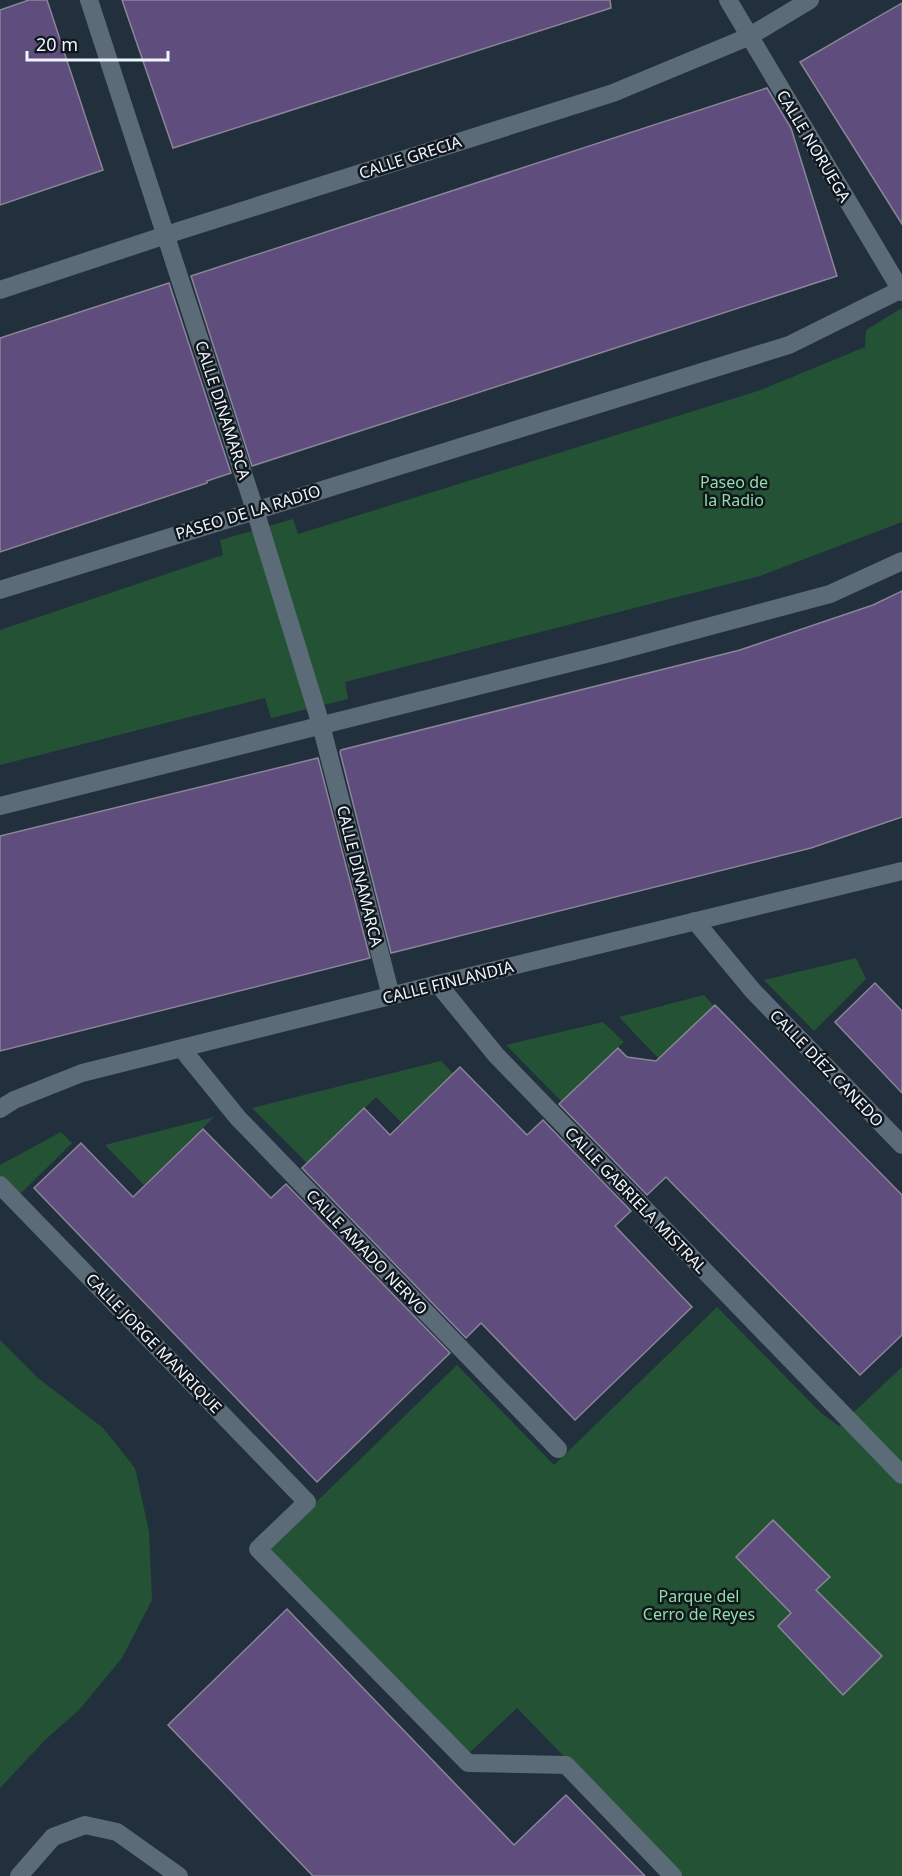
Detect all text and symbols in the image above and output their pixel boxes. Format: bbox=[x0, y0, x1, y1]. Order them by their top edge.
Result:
scale bar bbox=[27, 24, 168, 62]
text: 20 m bbox=[36, 32, 78, 56]
street label: CALLE NORUEGA bbox=[772, 86, 857, 207]
street label: CALLE GRECIA bbox=[356, 130, 465, 184]
street label: CALLE DINAMARCA bbox=[190, 338, 256, 483]
park label: Paseo de la Radio bbox=[700, 471, 768, 511]
street label: PASEO DE LA RADIO bbox=[173, 479, 323, 545]
street label: CALLE DINAMARCA bbox=[332, 803, 388, 950]
street label: CALLE FINLANDIA bbox=[380, 955, 516, 1009]
street label: CALLE DÍEZ CANEDO bbox=[765, 1005, 889, 1131]
street label: CALLE GABRIELA MISTRAL bbox=[560, 1122, 712, 1278]
street label: CALLE AMADO NERVO bbox=[301, 1185, 433, 1319]
street label: CALLE JORGE MANRIQUE bbox=[81, 1268, 227, 1418]
park label: Parque del Cerro de Reyes bbox=[643, 1585, 755, 1625]

